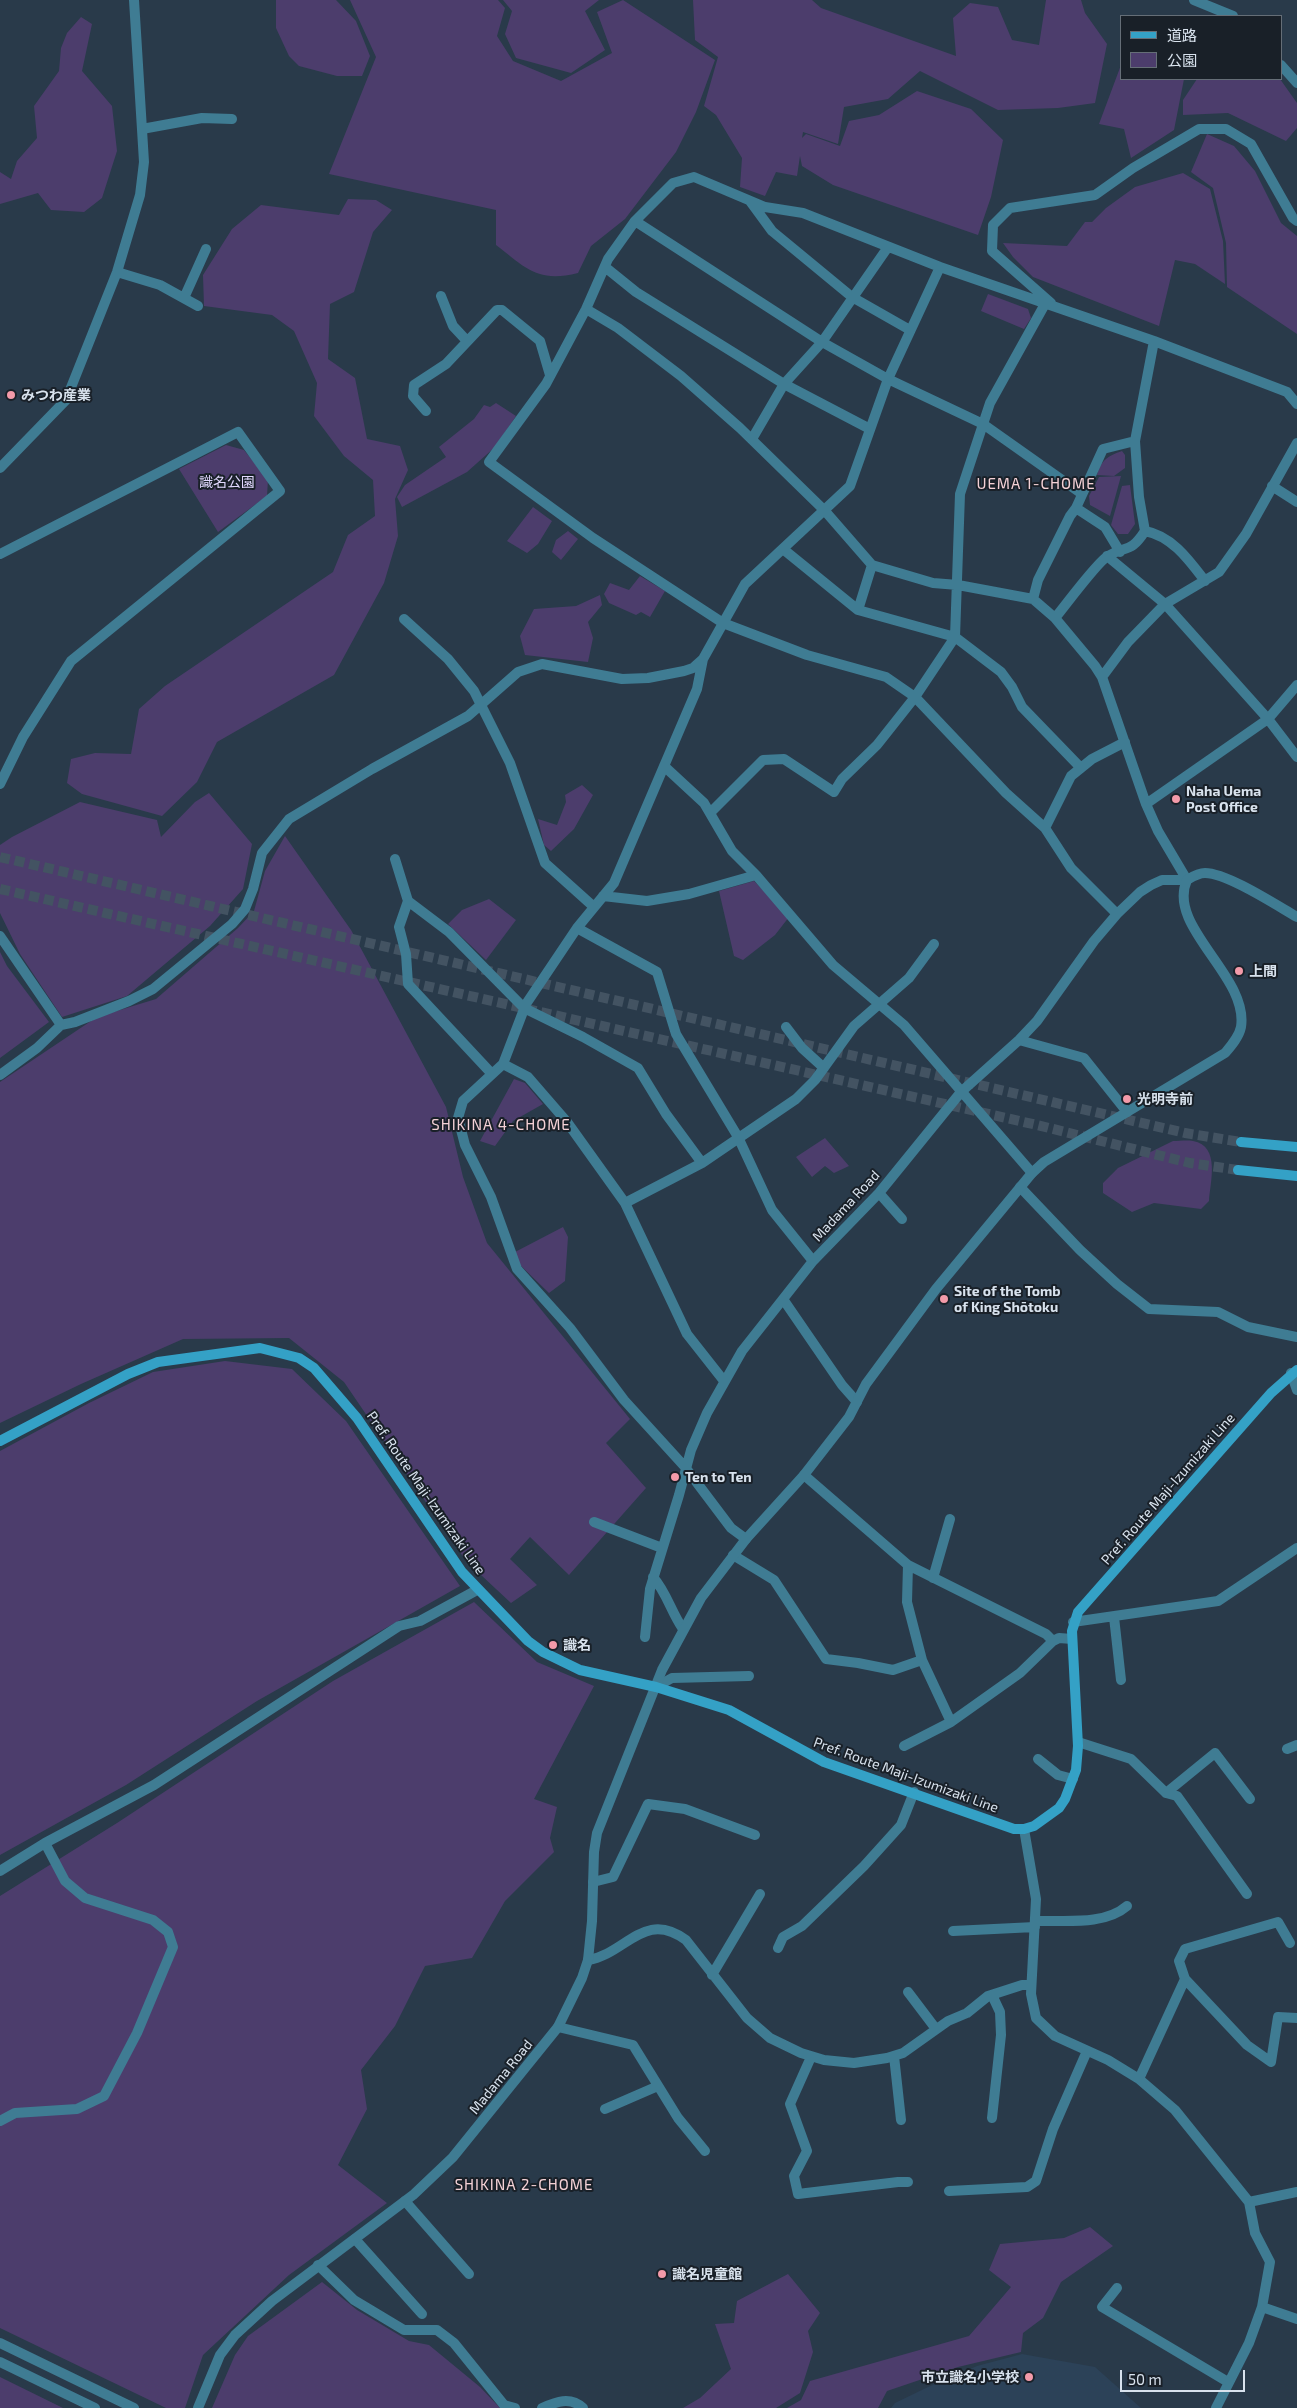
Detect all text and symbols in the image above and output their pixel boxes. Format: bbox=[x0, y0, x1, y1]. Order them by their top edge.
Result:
legend bbox=[1120, 15, 1282, 80]
text: 道路 bbox=[1167, 26, 1197, 44]
text: 公園 bbox=[1167, 51, 1197, 69]
place label: みつわ産業 bbox=[21, 387, 91, 403]
marker: みつわ産業 bbox=[5, 389, 17, 401]
park label: 識名公園 bbox=[199, 474, 255, 490]
district label: UEMA 1-CHOME bbox=[975, 475, 1097, 493]
place label: Naha Uema Post Office bbox=[1186, 783, 1261, 816]
marker: Naha Uema Post Office bbox=[1170, 793, 1182, 805]
place label: 上間 bbox=[1249, 963, 1277, 979]
marker: 上間 bbox=[1233, 965, 1245, 977]
place label: 光明寺前 bbox=[1137, 1091, 1193, 1107]
marker: 光明寺前 bbox=[1121, 1093, 1133, 1105]
district label: SHIKINA 4-CHOME bbox=[429, 1116, 573, 1134]
street label: Madama Road bbox=[809, 1167, 883, 1245]
place label: Site of the Tomb of King Shōtoku bbox=[954, 1283, 1061, 1315]
marker: Site of the Tomb of King Shōtoku bbox=[938, 1293, 950, 1305]
street label: Pref. Route Maji-Izumizaki Line bbox=[363, 1408, 489, 1578]
street label: Pref. Route Maji-Izumizaki Line bbox=[1098, 1410, 1238, 1568]
place label: Ten to Ten bbox=[685, 1469, 752, 1485]
marker: Ten to Ten bbox=[669, 1471, 681, 1483]
place label: 識名 bbox=[563, 1637, 591, 1653]
marker: 識名 bbox=[547, 1639, 559, 1651]
street label: Pref. Route Maji-Izumizaki Line bbox=[811, 1734, 1001, 1816]
street label: Madama Road bbox=[466, 2036, 536, 2118]
district label: SHIKINA 2-CHOME bbox=[453, 2176, 595, 2194]
place label: 識名児童館 bbox=[672, 2266, 742, 2282]
marker: 識名児童館 bbox=[656, 2268, 668, 2280]
scale bar bbox=[1122, 2360, 1247, 2392]
place label: 市立識名小学校 bbox=[921, 2369, 1019, 2385]
text: 50 m bbox=[1128, 2370, 1162, 2388]
marker: 市立識名小学校 bbox=[1023, 2371, 1035, 2383]

